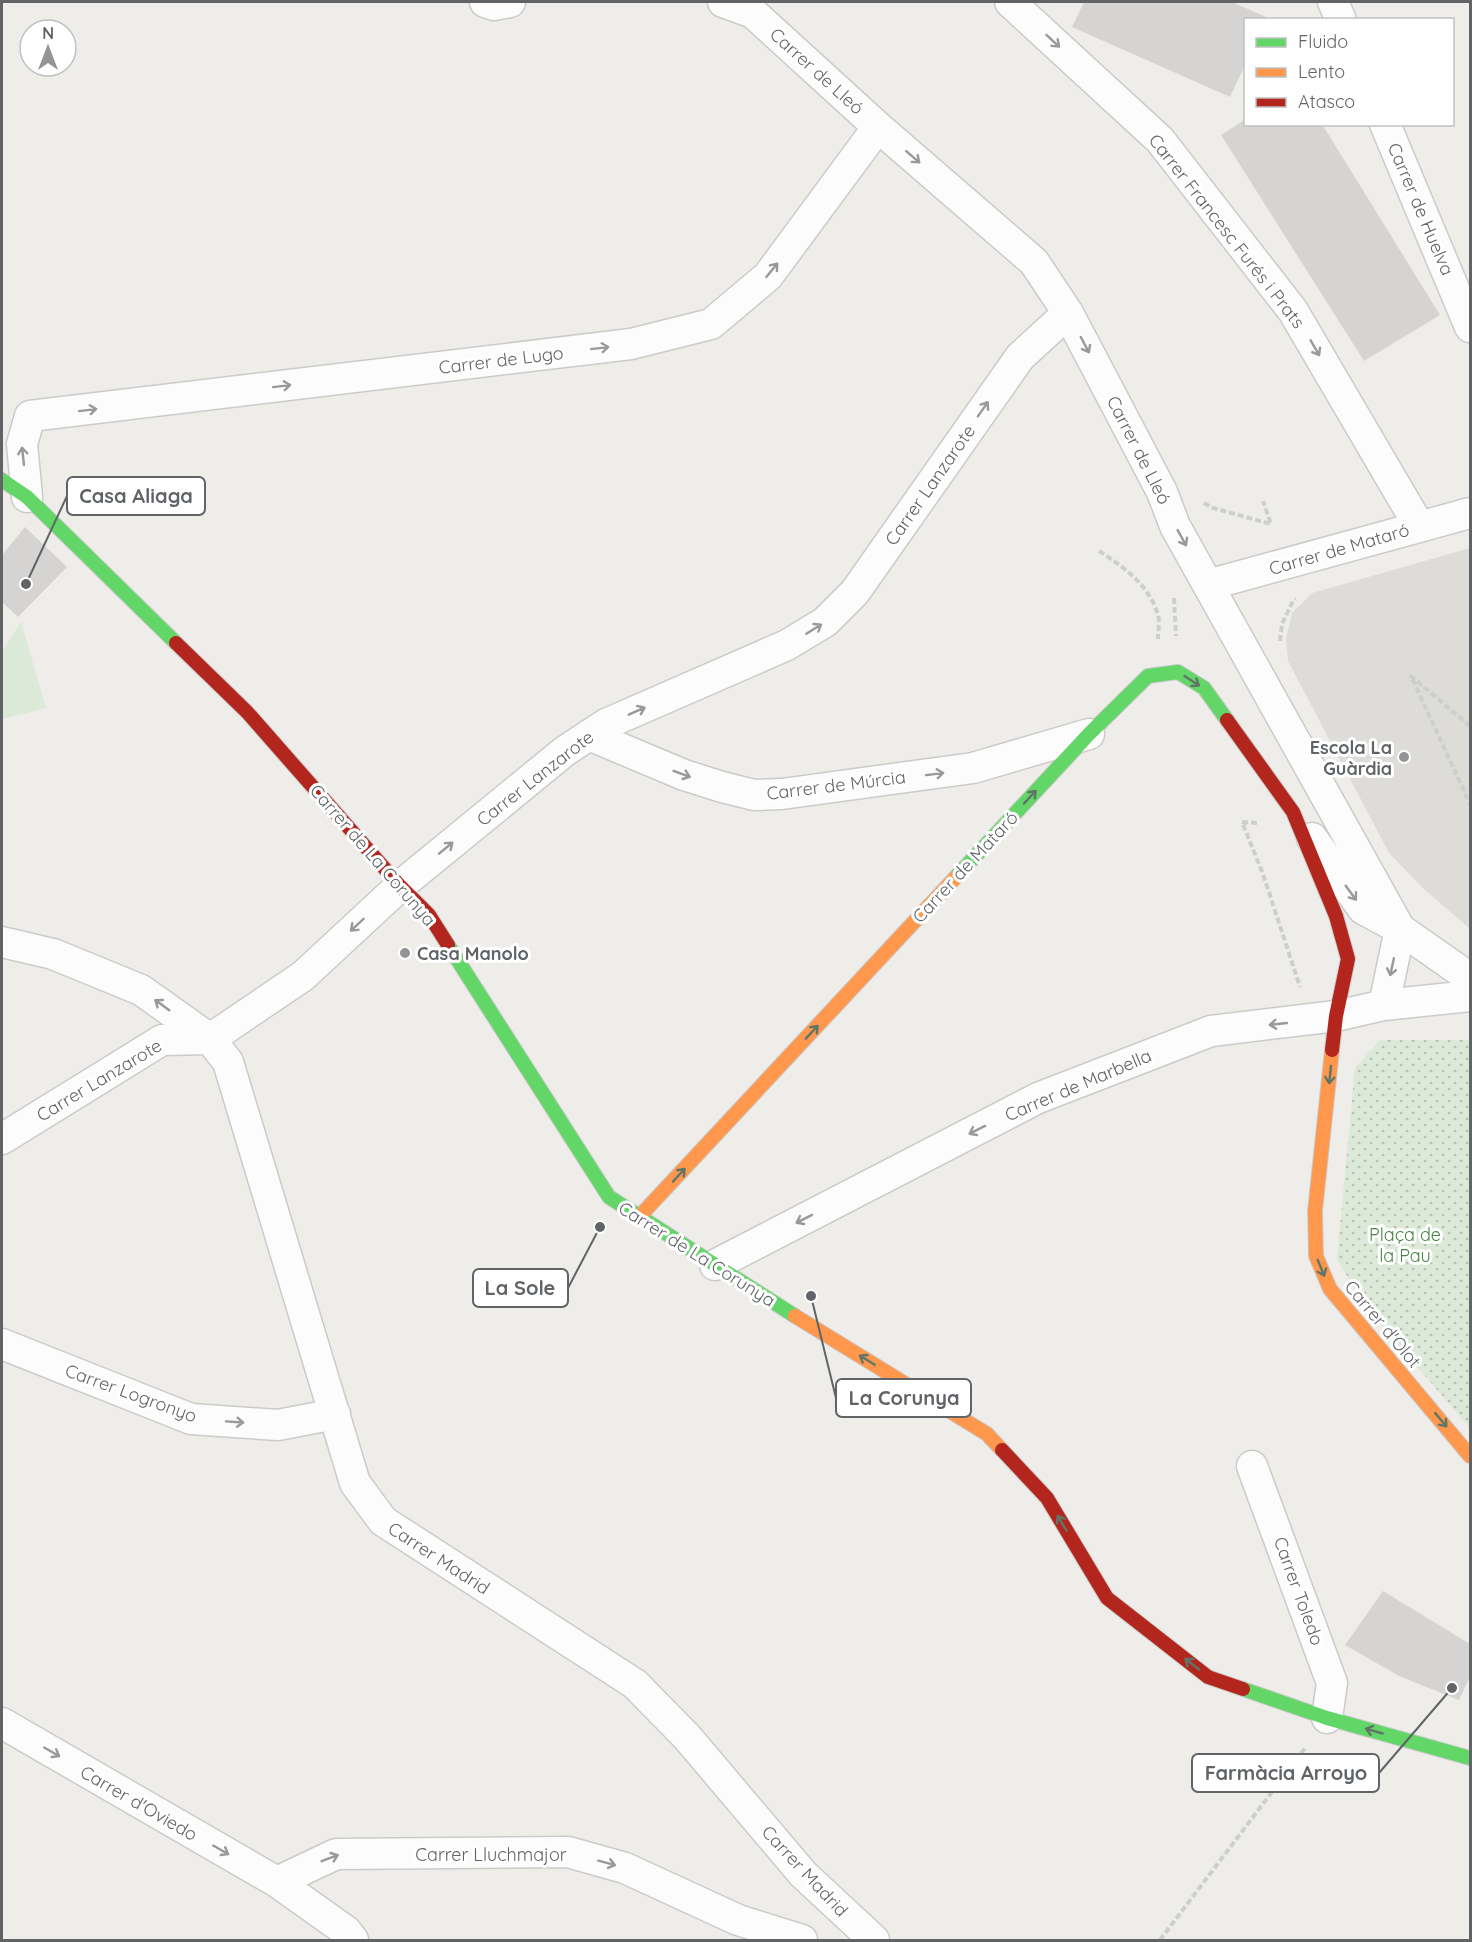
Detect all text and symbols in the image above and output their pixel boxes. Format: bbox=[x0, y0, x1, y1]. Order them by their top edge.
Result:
north arrow bbox=[18, 18, 78, 78]
legend bbox=[1244, 18, 1454, 126]
text: N bbox=[42, 23, 54, 43]
street label: Carrer de Lleó bbox=[765, 23, 869, 119]
text: Fluido bbox=[1298, 30, 1348, 53]
one-way arrow bbox=[1045, 34, 1060, 48]
text: Lento bbox=[1298, 60, 1345, 83]
text: Atasco bbox=[1298, 90, 1355, 113]
street label: Carrer Francesc Furés i Prats bbox=[1144, 129, 1310, 333]
street label: Carrer de Huelva bbox=[1383, 139, 1459, 279]
one-way arrow bbox=[905, 150, 920, 164]
one-way arrow bbox=[765, 263, 779, 278]
one-way arrow bbox=[1079, 336, 1091, 354]
one-way arrow bbox=[1309, 339, 1321, 356]
street label: Carrer de Lugo bbox=[437, 341, 565, 379]
one-way arrow bbox=[590, 342, 610, 353]
one-way arrow bbox=[271, 381, 291, 392]
street label: Carrer de Lleó bbox=[1102, 392, 1176, 508]
one-way arrow bbox=[977, 401, 989, 417]
one-way arrow bbox=[78, 404, 98, 415]
street label: Carrer Lanzarote bbox=[880, 420, 980, 550]
one-way arrow bbox=[17, 446, 28, 466]
callout: Casa Aliaga bbox=[67, 477, 205, 515]
text: Casa Aliaga bbox=[79, 483, 193, 508]
street label: Carrer de Mataró bbox=[1266, 518, 1412, 580]
one-way arrow bbox=[1177, 528, 1188, 546]
one-way arrow bbox=[805, 622, 822, 634]
one-way arrow bbox=[1184, 674, 1201, 687]
one-way arrow bbox=[627, 705, 646, 716]
street label: Carrer Lanzarote bbox=[472, 725, 598, 831]
place label: Escola La Guàrdia bbox=[1310, 736, 1392, 780]
marker: Escola La Guàrdia bbox=[1397, 750, 1411, 764]
street label: Carrer de Múrcia bbox=[765, 765, 907, 805]
one-way arrow bbox=[925, 768, 945, 779]
one-way arrow bbox=[672, 769, 690, 780]
street label: Carrer de La Corunya bbox=[305, 779, 441, 931]
one-way arrow bbox=[1023, 790, 1037, 805]
street label: Carrer de Mataró bbox=[907, 806, 1023, 928]
one-way arrow bbox=[437, 842, 453, 855]
one-way arrow bbox=[1345, 885, 1358, 901]
one-way arrow bbox=[350, 918, 365, 932]
place label: Casa Manolo bbox=[417, 942, 529, 965]
marker: Casa Manolo bbox=[398, 946, 412, 960]
one-way arrow bbox=[1386, 956, 1397, 976]
one-way arrow bbox=[155, 999, 171, 1011]
one-way arrow bbox=[1268, 1019, 1288, 1030]
one-way arrow bbox=[805, 1025, 819, 1040]
street label: Carrer Lanzarote bbox=[32, 1034, 166, 1126]
street label: Carrer de Marbella bbox=[1001, 1044, 1155, 1126]
one-way arrow bbox=[1324, 1064, 1335, 1084]
one-way arrow bbox=[969, 1125, 987, 1136]
one-way arrow bbox=[672, 1167, 686, 1182]
street label: Carrer de La Corunya bbox=[614, 1196, 780, 1312]
one-way arrow bbox=[795, 1214, 813, 1226]
park label: Plaça de la Pau bbox=[1369, 1223, 1441, 1267]
one-way arrow bbox=[1316, 1258, 1327, 1276]
callout: La Sole bbox=[473, 1269, 568, 1307]
text: La Sole bbox=[485, 1275, 555, 1300]
street label: Carrer d'Olot bbox=[1340, 1276, 1426, 1372]
one-way arrow bbox=[859, 1353, 876, 1365]
street label: Carrer Logronyo bbox=[62, 1359, 200, 1427]
callout: La Corunya bbox=[836, 1379, 971, 1417]
text: La Corunya bbox=[849, 1385, 959, 1410]
one-way arrow bbox=[1434, 1412, 1447, 1428]
one-way arrow bbox=[224, 1416, 244, 1427]
one-way arrow bbox=[1056, 1515, 1068, 1532]
street label: Carrer Madrid bbox=[384, 1517, 494, 1599]
street label: Carrer Toledo bbox=[1269, 1534, 1329, 1648]
one-way arrow bbox=[1184, 1658, 1200, 1671]
one-way arrow bbox=[1365, 1725, 1384, 1736]
one-way arrow bbox=[43, 1747, 60, 1759]
callout: Farmàcia Arroyo bbox=[1192, 1754, 1379, 1792]
street label: Carrer d'Oviedo bbox=[76, 1760, 202, 1846]
text: Farmàcia Arroyo bbox=[1205, 1760, 1367, 1785]
street label: Carrer Madrid bbox=[757, 1821, 853, 1921]
street label: Carrer Lluchmajor bbox=[415, 1843, 567, 1866]
one-way arrow bbox=[212, 1844, 229, 1856]
one-way arrow bbox=[320, 1852, 339, 1863]
one-way arrow bbox=[597, 1858, 616, 1869]

